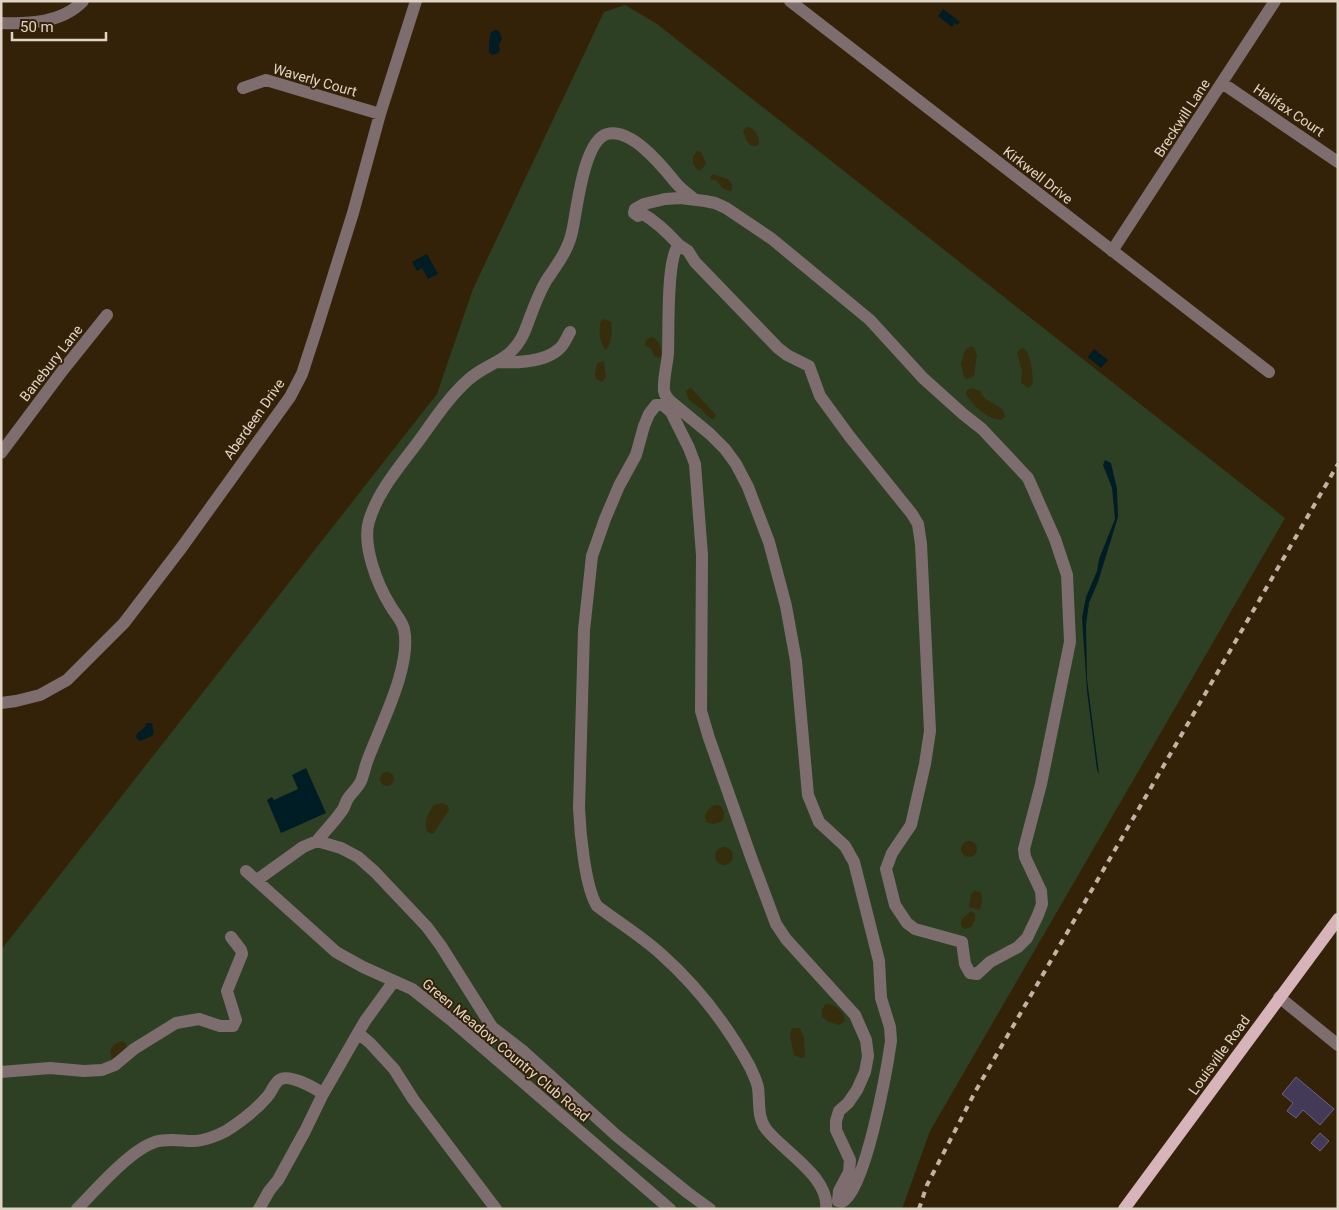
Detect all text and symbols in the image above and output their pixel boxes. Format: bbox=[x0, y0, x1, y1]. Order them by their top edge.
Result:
scale bar bbox=[12, 10, 106, 42]
text: 50 m bbox=[20, 18, 54, 36]
street label: Waverly Court bbox=[271, 60, 359, 100]
street label: Breckwill Lane bbox=[1151, 76, 1213, 160]
street label: Halifax Court bbox=[1251, 80, 1328, 140]
street label: Kirkwell Drive bbox=[1000, 143, 1076, 207]
street label: Banebury Lane bbox=[16, 322, 86, 404]
street label: Aberdeen Drive bbox=[220, 376, 288, 462]
street label: Green Meadow Country Club Road bbox=[419, 975, 593, 1125]
street label: Louisville Road bbox=[1185, 1012, 1253, 1098]

